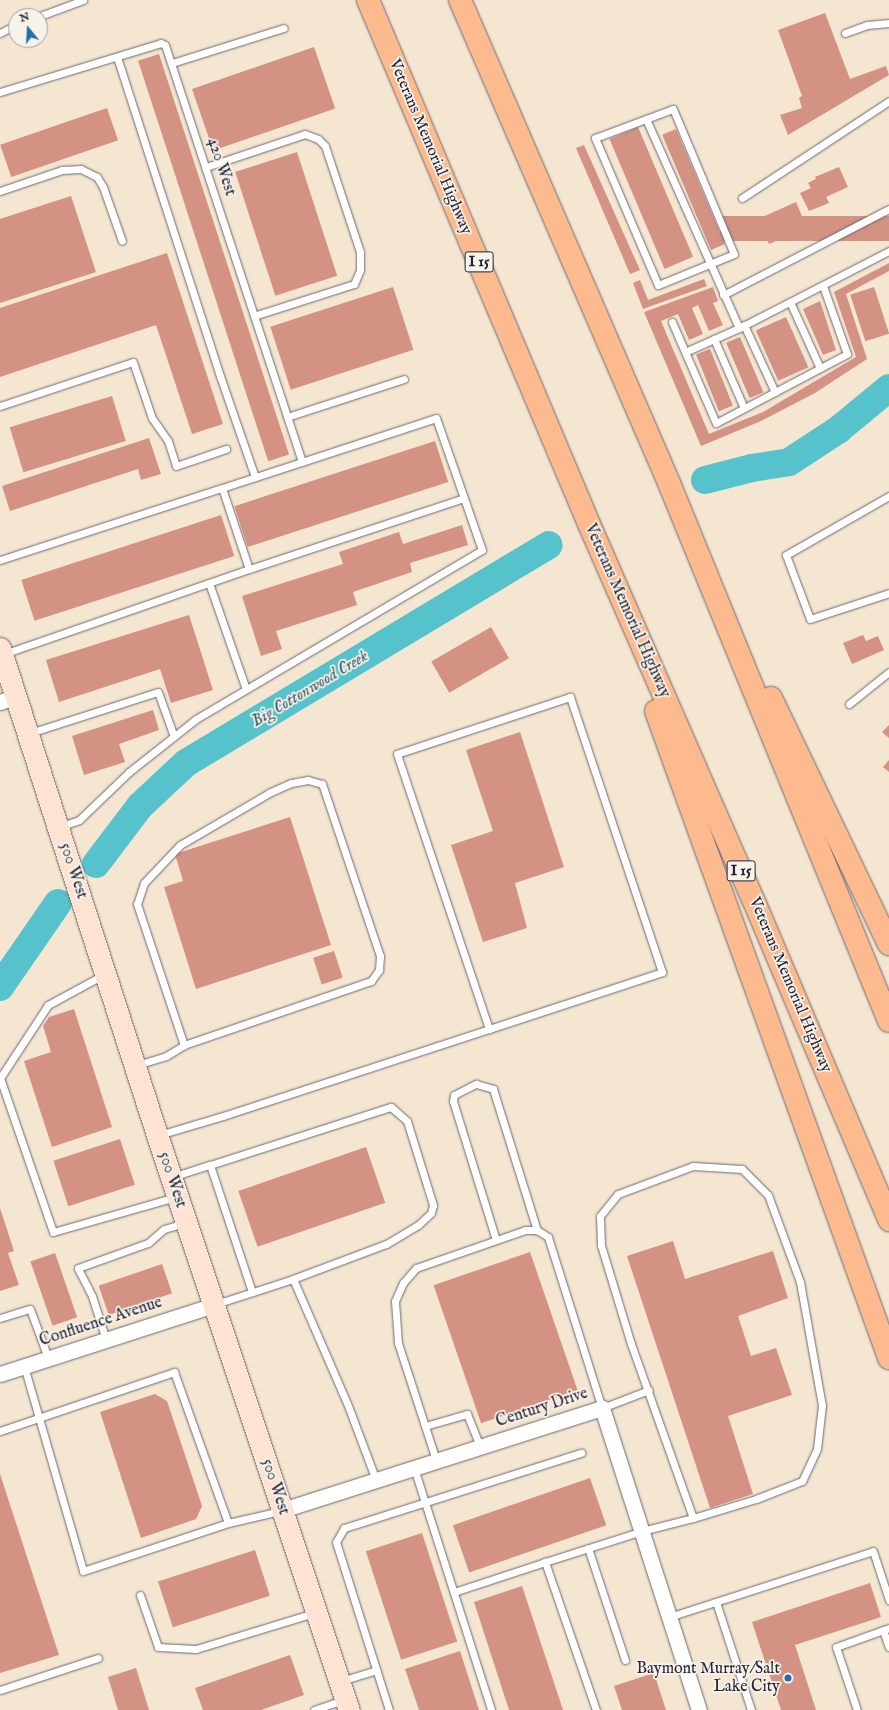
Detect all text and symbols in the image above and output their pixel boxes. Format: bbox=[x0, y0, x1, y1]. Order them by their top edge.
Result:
north arrow bbox=[8, 8, 48, 48]
text: N bbox=[18, 9, 31, 26]
street label: Veterans Memorial Highway bbox=[384, 57, 476, 237]
street label: 420 West bbox=[203, 136, 239, 198]
road number: I 15 bbox=[464, 249, 494, 275]
street label: Veterans Memorial Highway bbox=[580, 521, 674, 701]
water label: Big Cottonwood Creek bbox=[248, 646, 372, 732]
street label: 500 West bbox=[55, 841, 91, 901]
road number: I 15 bbox=[726, 858, 756, 884]
street label: Veterans Memorial Highway bbox=[744, 895, 836, 1075]
street label: 500 West bbox=[154, 1150, 190, 1210]
street label: Confluence Avenue bbox=[37, 1293, 165, 1351]
street label: Century Drive bbox=[494, 1384, 590, 1432]
street label: 500 West bbox=[257, 1457, 293, 1517]
place label: Baymont Murray/Salt Lake City bbox=[636, 1659, 780, 1697]
marker: Baymont Murray/Salt Lake City bbox=[783, 1673, 793, 1683]

